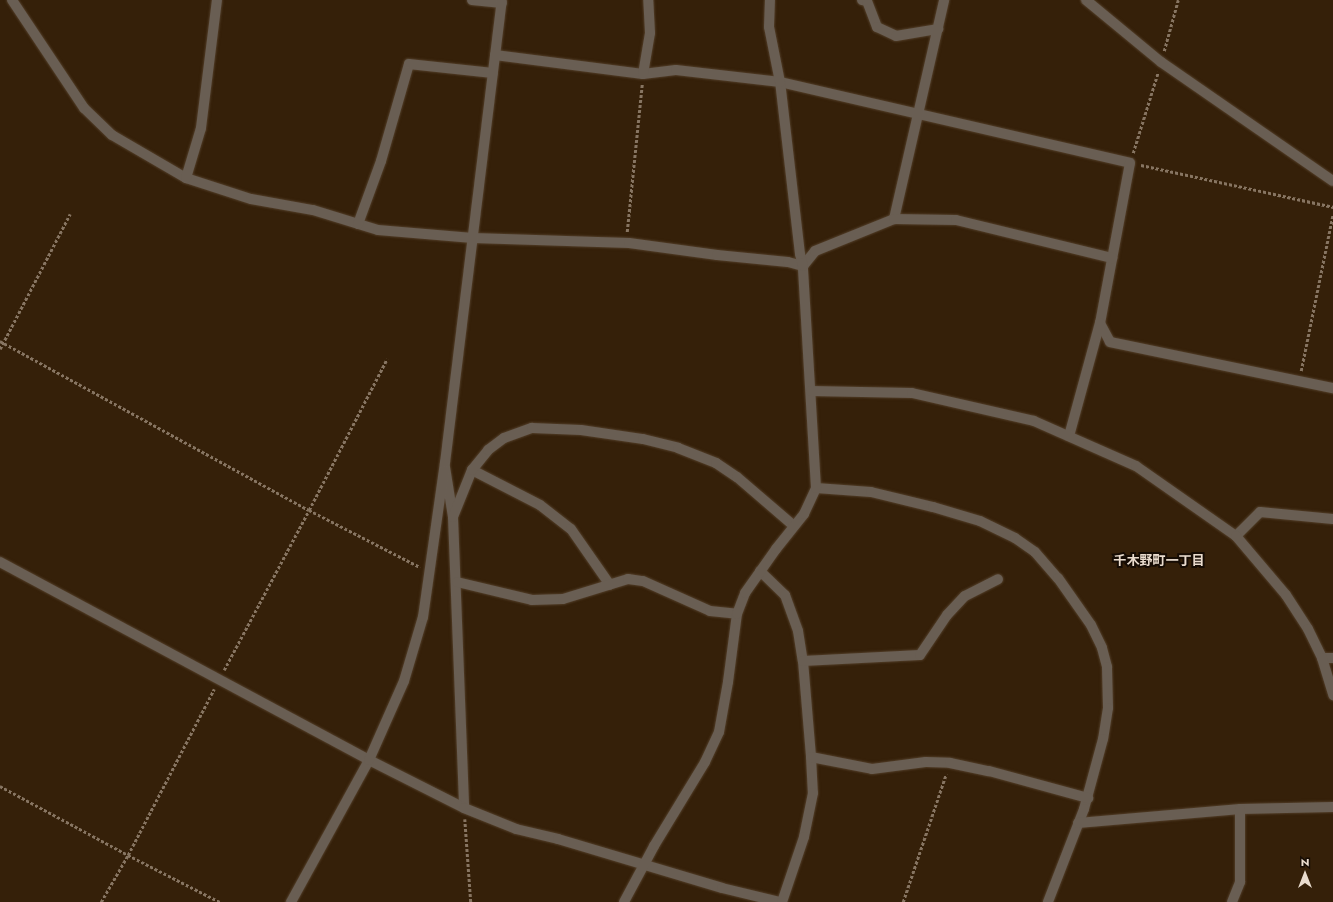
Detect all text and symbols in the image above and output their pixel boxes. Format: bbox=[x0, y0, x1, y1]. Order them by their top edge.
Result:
district label: 千木野町一丁目 bbox=[1114, 553, 1204, 569]
north arrow bbox=[1285, 854, 1325, 894]
text: N bbox=[1301, 854, 1309, 870]

